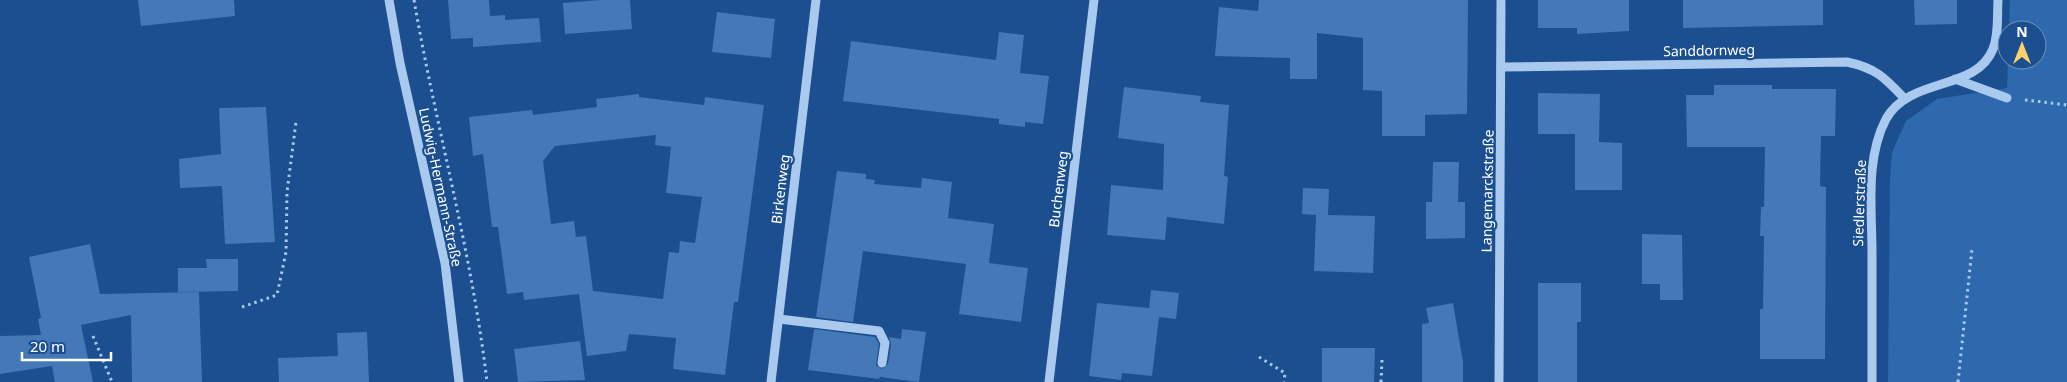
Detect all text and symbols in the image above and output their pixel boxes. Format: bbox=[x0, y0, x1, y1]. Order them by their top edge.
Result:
north arrow bbox=[1997, 20, 2047, 70]
text: N bbox=[2016, 22, 2028, 41]
street label: Sanddornweg bbox=[1663, 40, 1755, 60]
street label: Ludwig-Hermann-Straße bbox=[415, 106, 467, 268]
street label: Langemarckstraße bbox=[1476, 129, 1498, 253]
street label: Buchenweg bbox=[1044, 150, 1072, 228]
street label: Birkenweg bbox=[766, 153, 794, 225]
street label: Siedlerstraße bbox=[1848, 159, 1870, 247]
scale bar bbox=[22, 330, 111, 362]
text: 20 m bbox=[30, 336, 65, 356]

